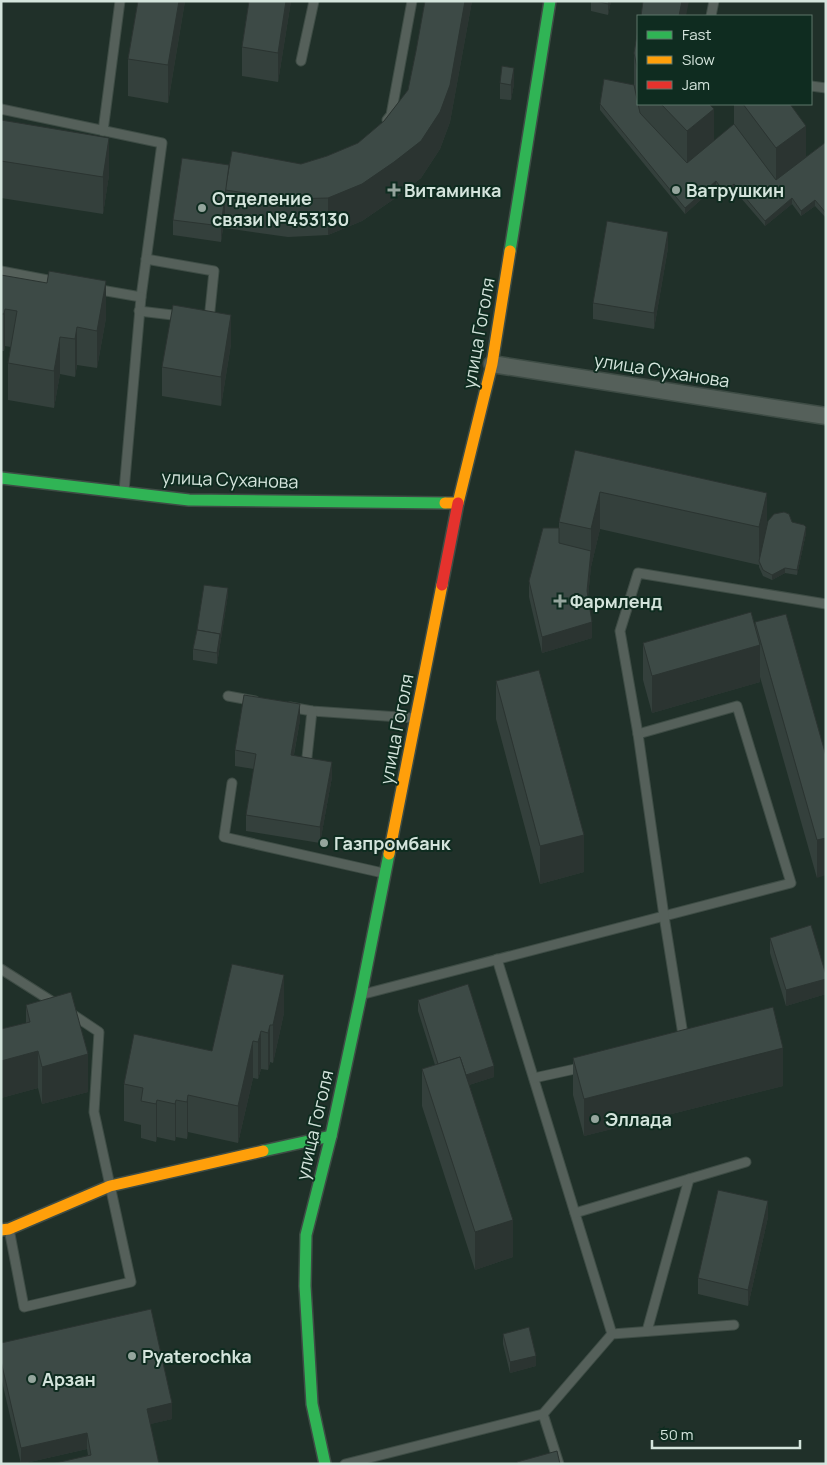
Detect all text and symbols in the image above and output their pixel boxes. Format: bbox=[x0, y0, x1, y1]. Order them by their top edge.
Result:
legend bbox=[637, 15, 812, 105]
text: Fast bbox=[682, 24, 711, 45]
text: Slow bbox=[682, 49, 715, 70]
text: Jam bbox=[682, 74, 710, 95]
place label: Витаминка bbox=[404, 178, 501, 202]
place label: Ватрушкин bbox=[686, 178, 784, 202]
marker: Витаминка bbox=[388, 184, 400, 196]
marker: Ватрушкин bbox=[670, 184, 682, 196]
place label: Отделение связи №453130 bbox=[212, 186, 349, 231]
marker: Отделение связи №453130 bbox=[196, 202, 208, 214]
street label: улица Гоголя bbox=[456, 276, 500, 390]
street label: улица Суханова bbox=[593, 347, 731, 393]
street label: улица Суханова bbox=[161, 465, 299, 493]
place label: Фармленд bbox=[570, 589, 662, 613]
marker: Фармленд bbox=[554, 595, 566, 607]
street label: улица Гоголя bbox=[374, 672, 418, 786]
place label: Газпромбанк bbox=[334, 831, 452, 855]
marker: Газпромбанк bbox=[318, 837, 330, 849]
street label: улица Гоголя bbox=[290, 1068, 338, 1182]
place label: Эллада bbox=[605, 1107, 672, 1131]
marker: Эллада bbox=[589, 1113, 601, 1125]
place label: Pyaterochka bbox=[142, 1344, 252, 1368]
marker: Pyaterochka bbox=[126, 1350, 138, 1362]
place label: Арзан bbox=[42, 1367, 96, 1391]
marker: Арзан bbox=[26, 1373, 38, 1385]
scale bar bbox=[652, 1418, 800, 1450]
text: 50 m bbox=[660, 1424, 694, 1445]

